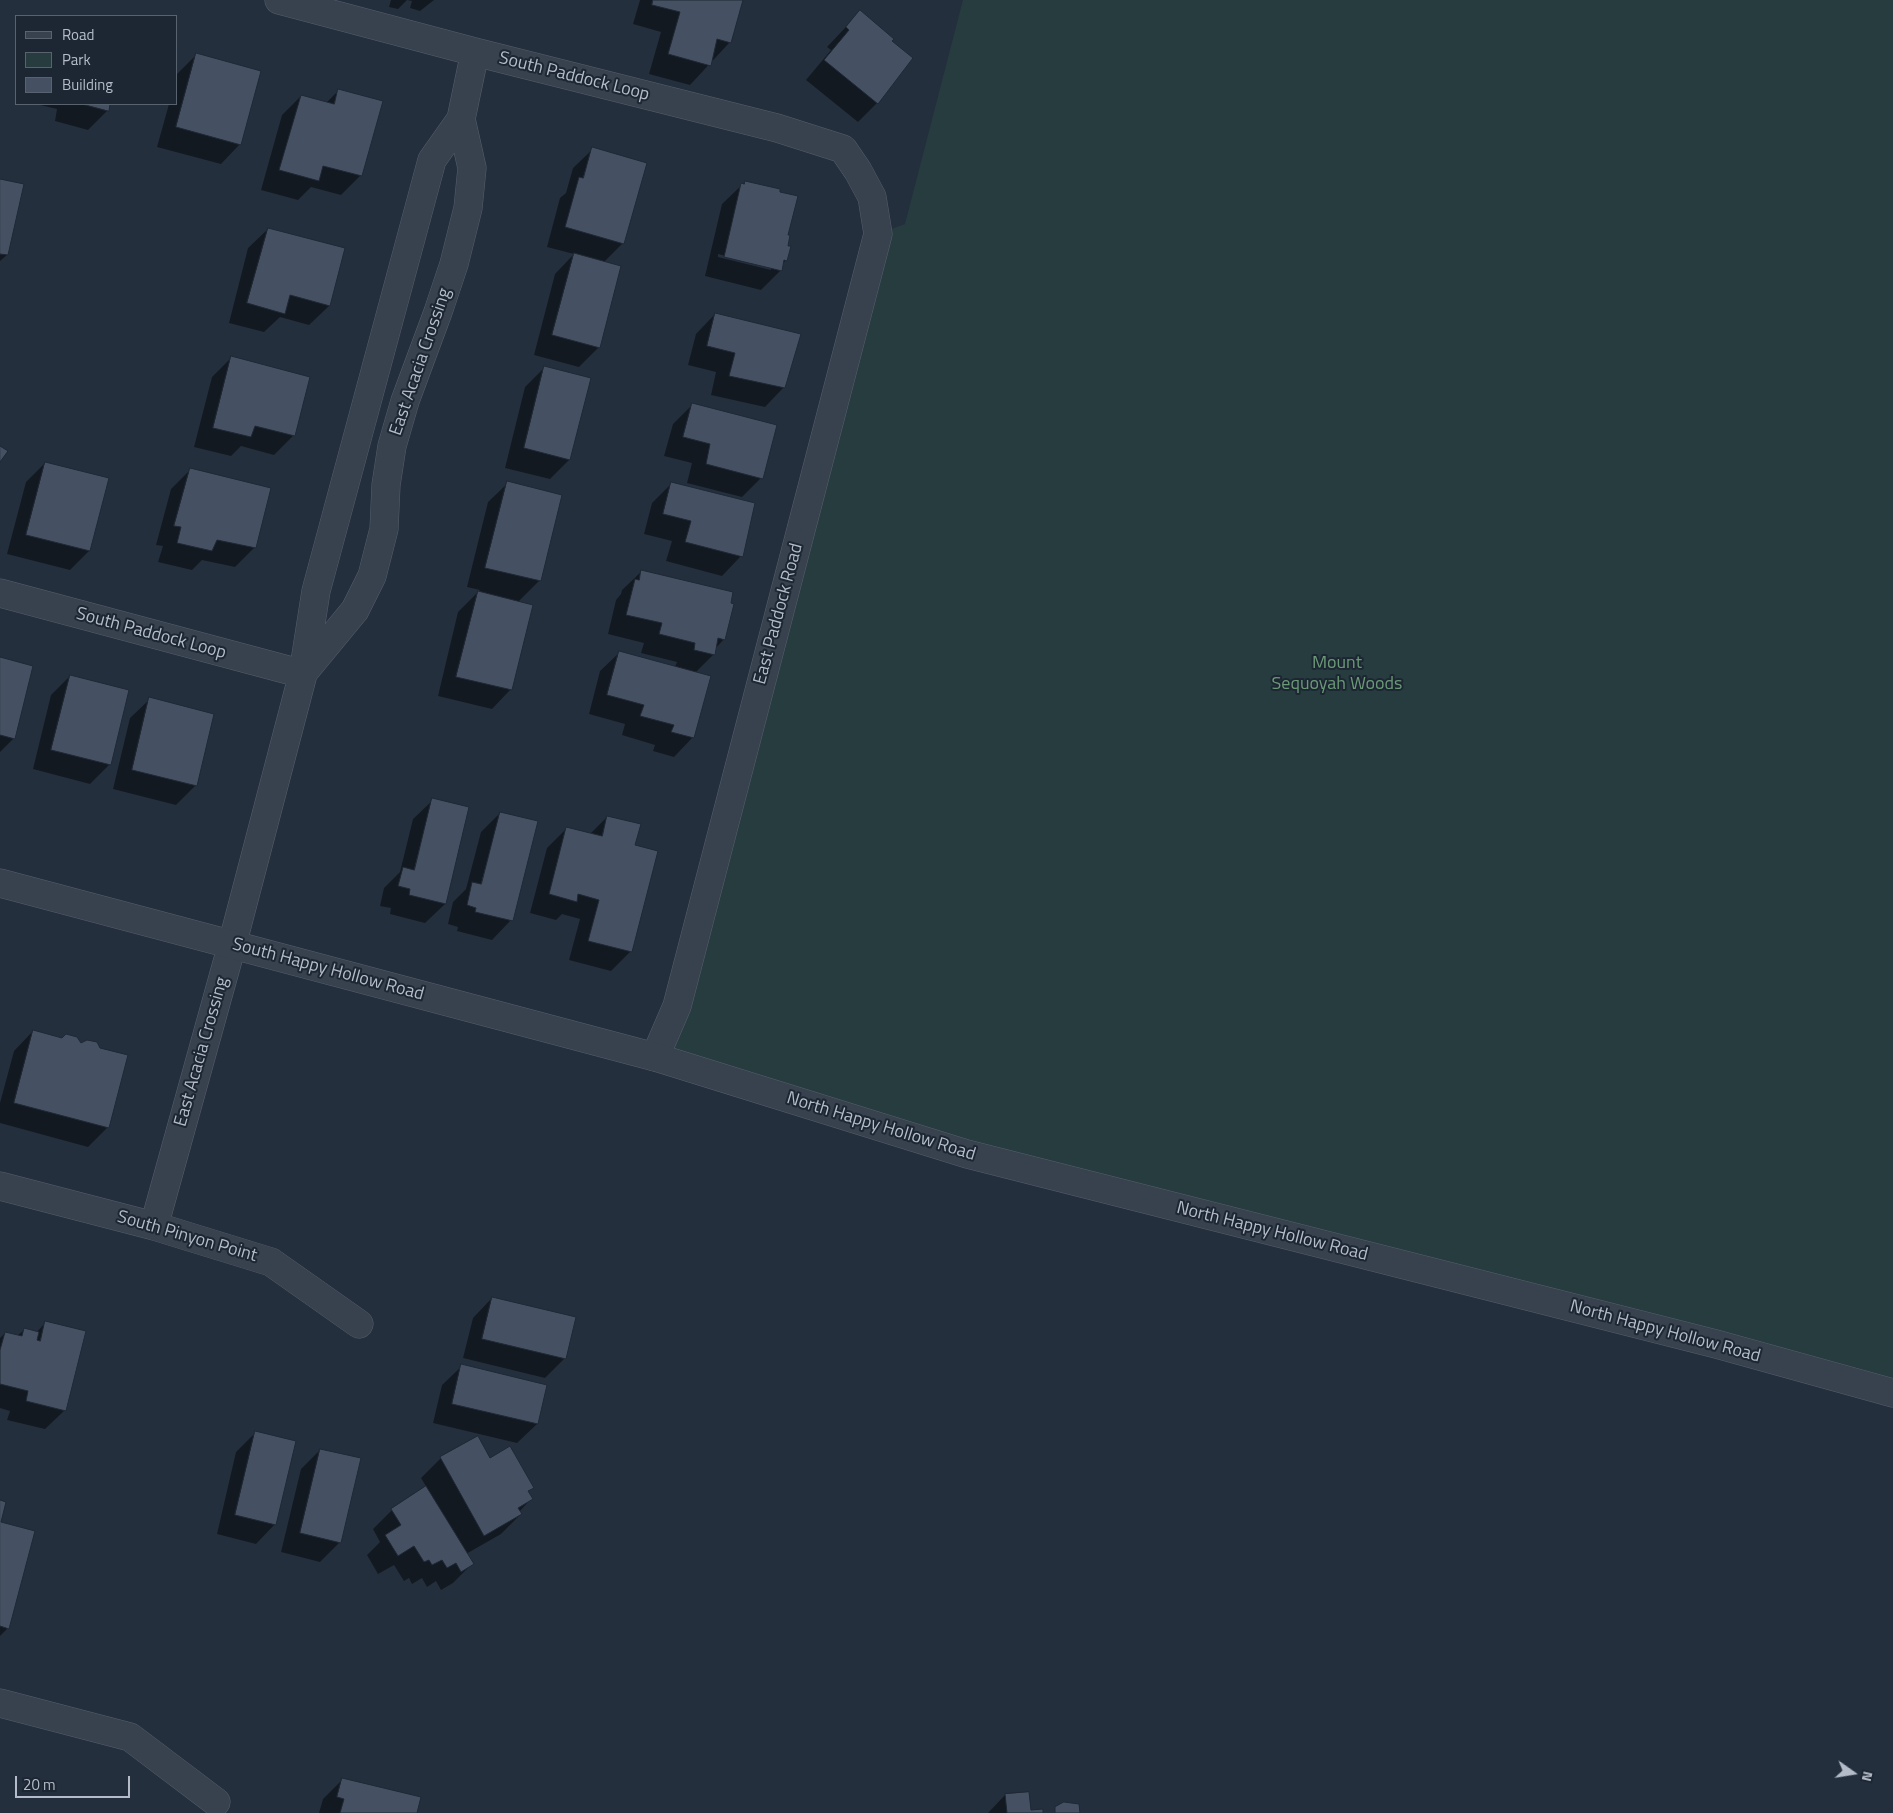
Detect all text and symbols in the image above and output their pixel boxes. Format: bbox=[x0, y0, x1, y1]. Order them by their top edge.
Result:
legend bbox=[15, 15, 178, 105]
text: Road bbox=[62, 23, 94, 46]
text: Park bbox=[62, 48, 91, 71]
street label: South Paddock Loop bbox=[496, 48, 652, 106]
text: Building bbox=[62, 73, 113, 96]
street label: East Acacia Crossing bbox=[386, 285, 456, 439]
street label: East Paddock Road bbox=[750, 541, 808, 687]
street label: South Paddock Loop bbox=[74, 604, 228, 664]
park label: Mount Sequoyah Woods bbox=[1272, 653, 1402, 696]
street label: South Happy Hollow Road bbox=[230, 934, 426, 1006]
street label: East Acacia Crossing bbox=[170, 975, 234, 1129]
street label: North Happy Hollow Road bbox=[784, 1088, 978, 1166]
street label: North Happy Hollow Road bbox=[1174, 1198, 1370, 1266]
street label: South Pinyon Point bbox=[115, 1207, 259, 1267]
street label: North Happy Hollow Road bbox=[1567, 1296, 1763, 1368]
north arrow bbox=[1828, 1748, 1878, 1798]
scale bar bbox=[18, 1766, 132, 1798]
text: N bbox=[1857, 1769, 1879, 1784]
text: 20 m bbox=[23, 1773, 56, 1796]

